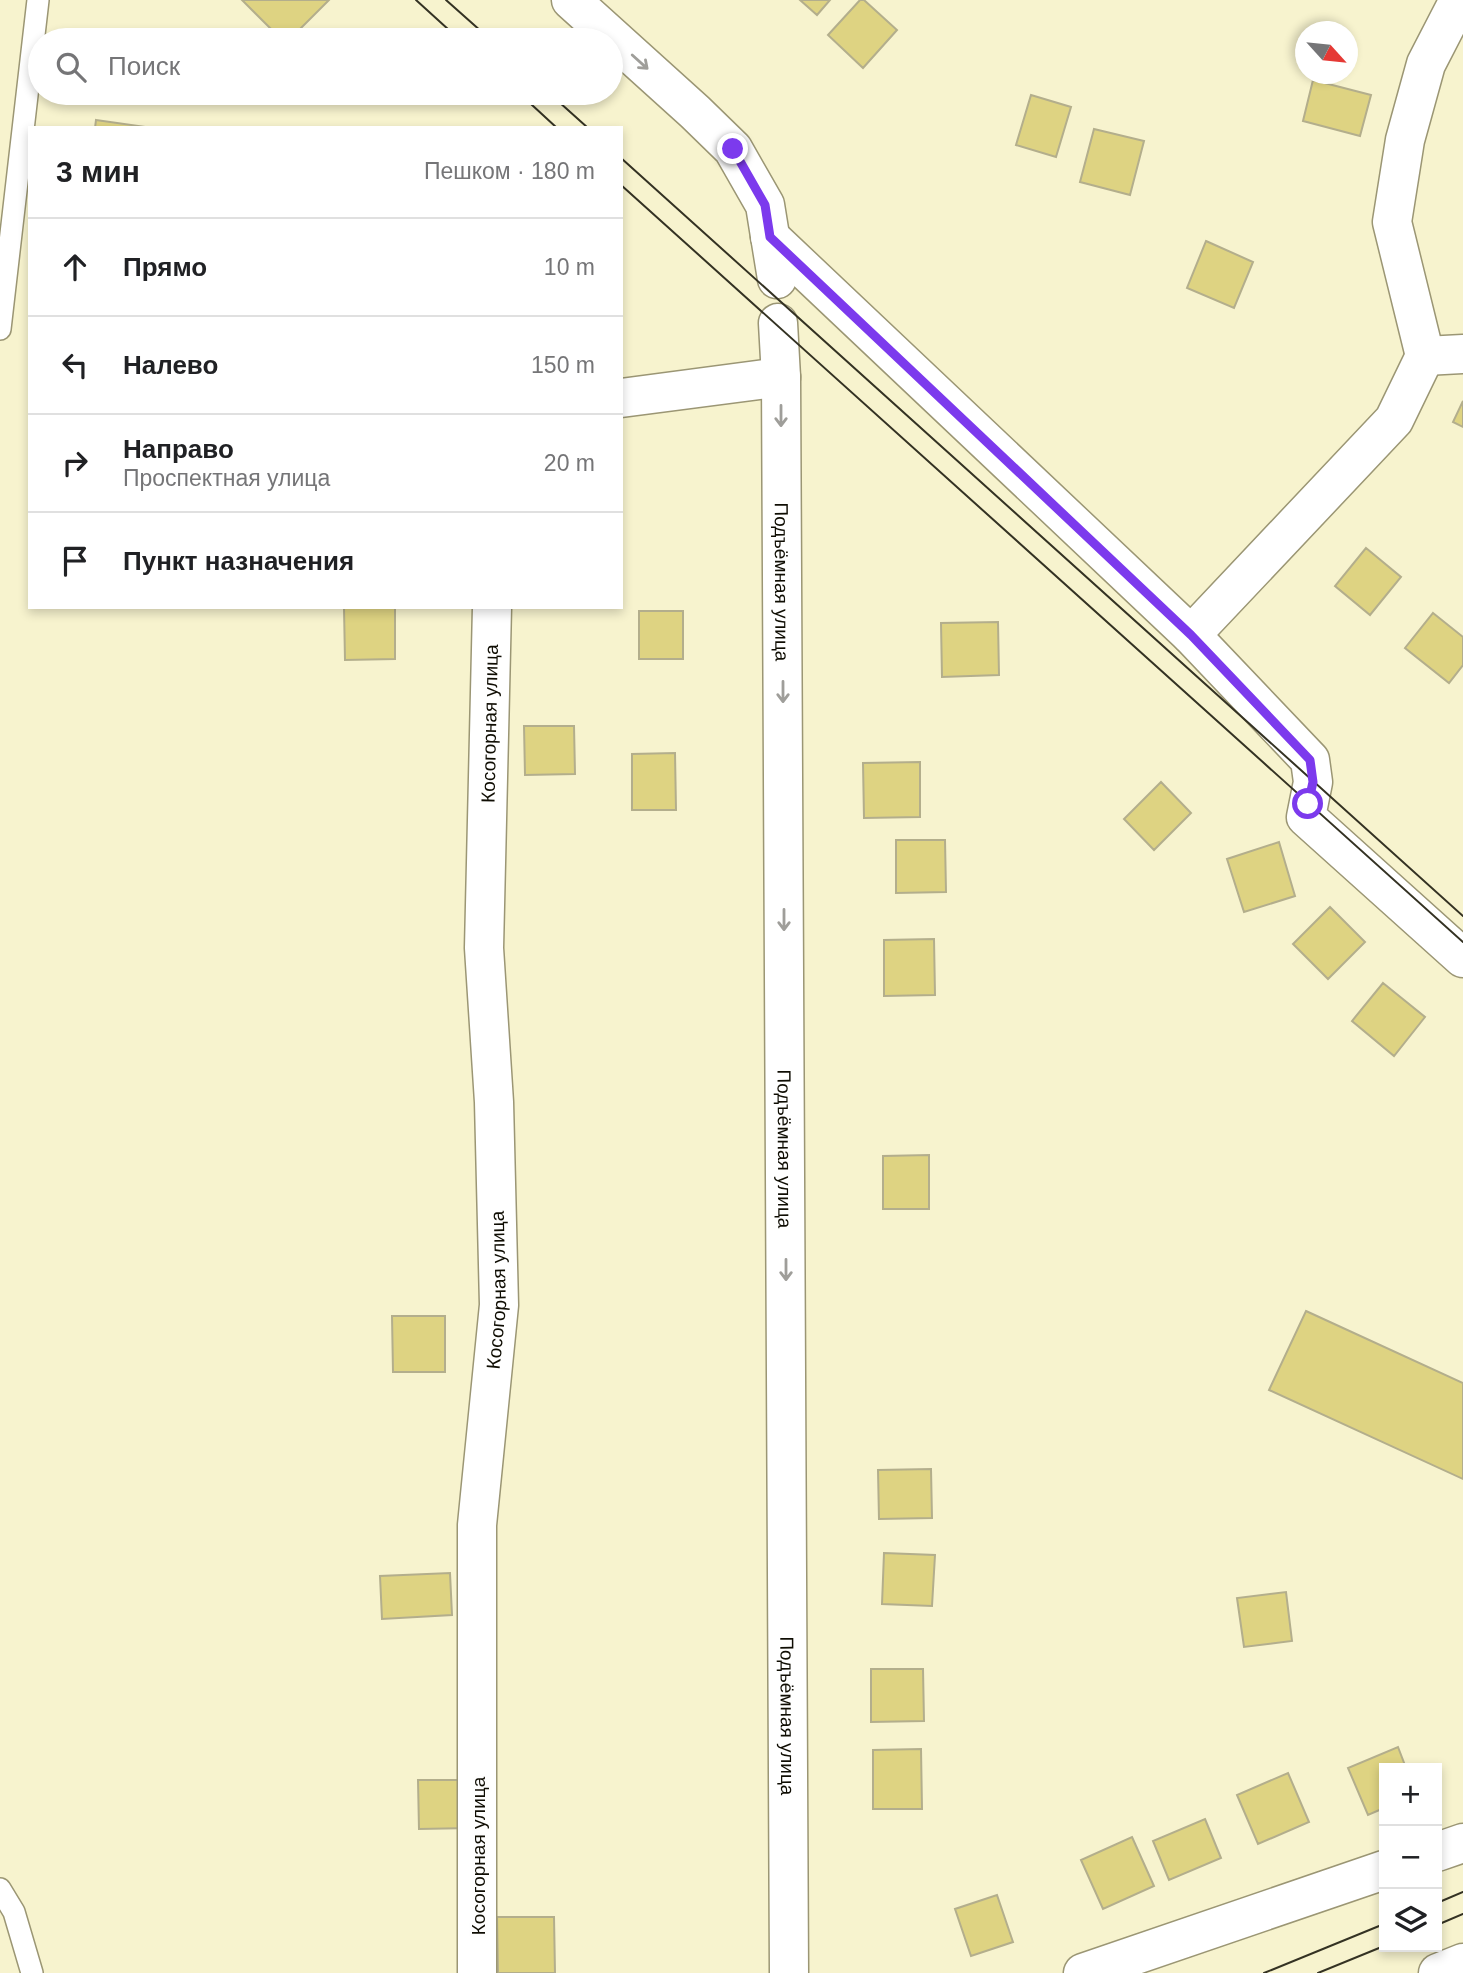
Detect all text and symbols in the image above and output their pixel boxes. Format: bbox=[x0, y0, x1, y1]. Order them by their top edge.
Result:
north arrow bbox=[1295, 21, 1358, 84]
search box bbox=[28, 28, 623, 105]
icon: search bbox=[52, 48, 90, 86]
text: Поиск bbox=[108, 51, 180, 81]
one-way arrow bbox=[631, 54, 649, 70]
route end bbox=[717, 133, 748, 164]
text: 3 мин bbox=[56, 155, 140, 188]
text: Пешком · 180 m bbox=[424, 158, 595, 184]
icon: ahead bbox=[56, 248, 94, 286]
text: Прямо bbox=[123, 252, 207, 282]
text: 10 m bbox=[544, 254, 595, 280]
icon: left bbox=[56, 346, 94, 384]
text: Налево bbox=[123, 350, 218, 380]
text: 150 m bbox=[531, 352, 595, 378]
one-way arrow bbox=[774, 404, 788, 427]
text: Направо bbox=[123, 434, 234, 464]
icon: right bbox=[56, 444, 94, 482]
text: 20 m bbox=[544, 450, 595, 476]
text: Проспектная улица bbox=[123, 465, 330, 491]
street label: Подъёмная улица bbox=[771, 502, 792, 662]
icon: arrive bbox=[56, 542, 94, 580]
text: Пункт назначения bbox=[123, 546, 354, 576]
street label: Косогорная улица bbox=[477, 644, 502, 803]
one-way arrow bbox=[776, 681, 790, 704]
route start bbox=[1292, 788, 1323, 819]
one-way arrow bbox=[777, 908, 791, 931]
street label: Подъёмная улица bbox=[773, 1069, 795, 1229]
street label: Косогорная улица bbox=[483, 1210, 510, 1370]
one-way arrow bbox=[779, 1258, 793, 1281]
street label: Подъёмная улица bbox=[776, 1636, 798, 1796]
map controls bbox=[1379, 1763, 1442, 1952]
button: + bbox=[1379, 1763, 1442, 1826]
street label: Косогорная улица bbox=[468, 1776, 489, 1935]
button: − bbox=[1379, 1826, 1442, 1889]
button: layers bbox=[1379, 1889, 1442, 1952]

